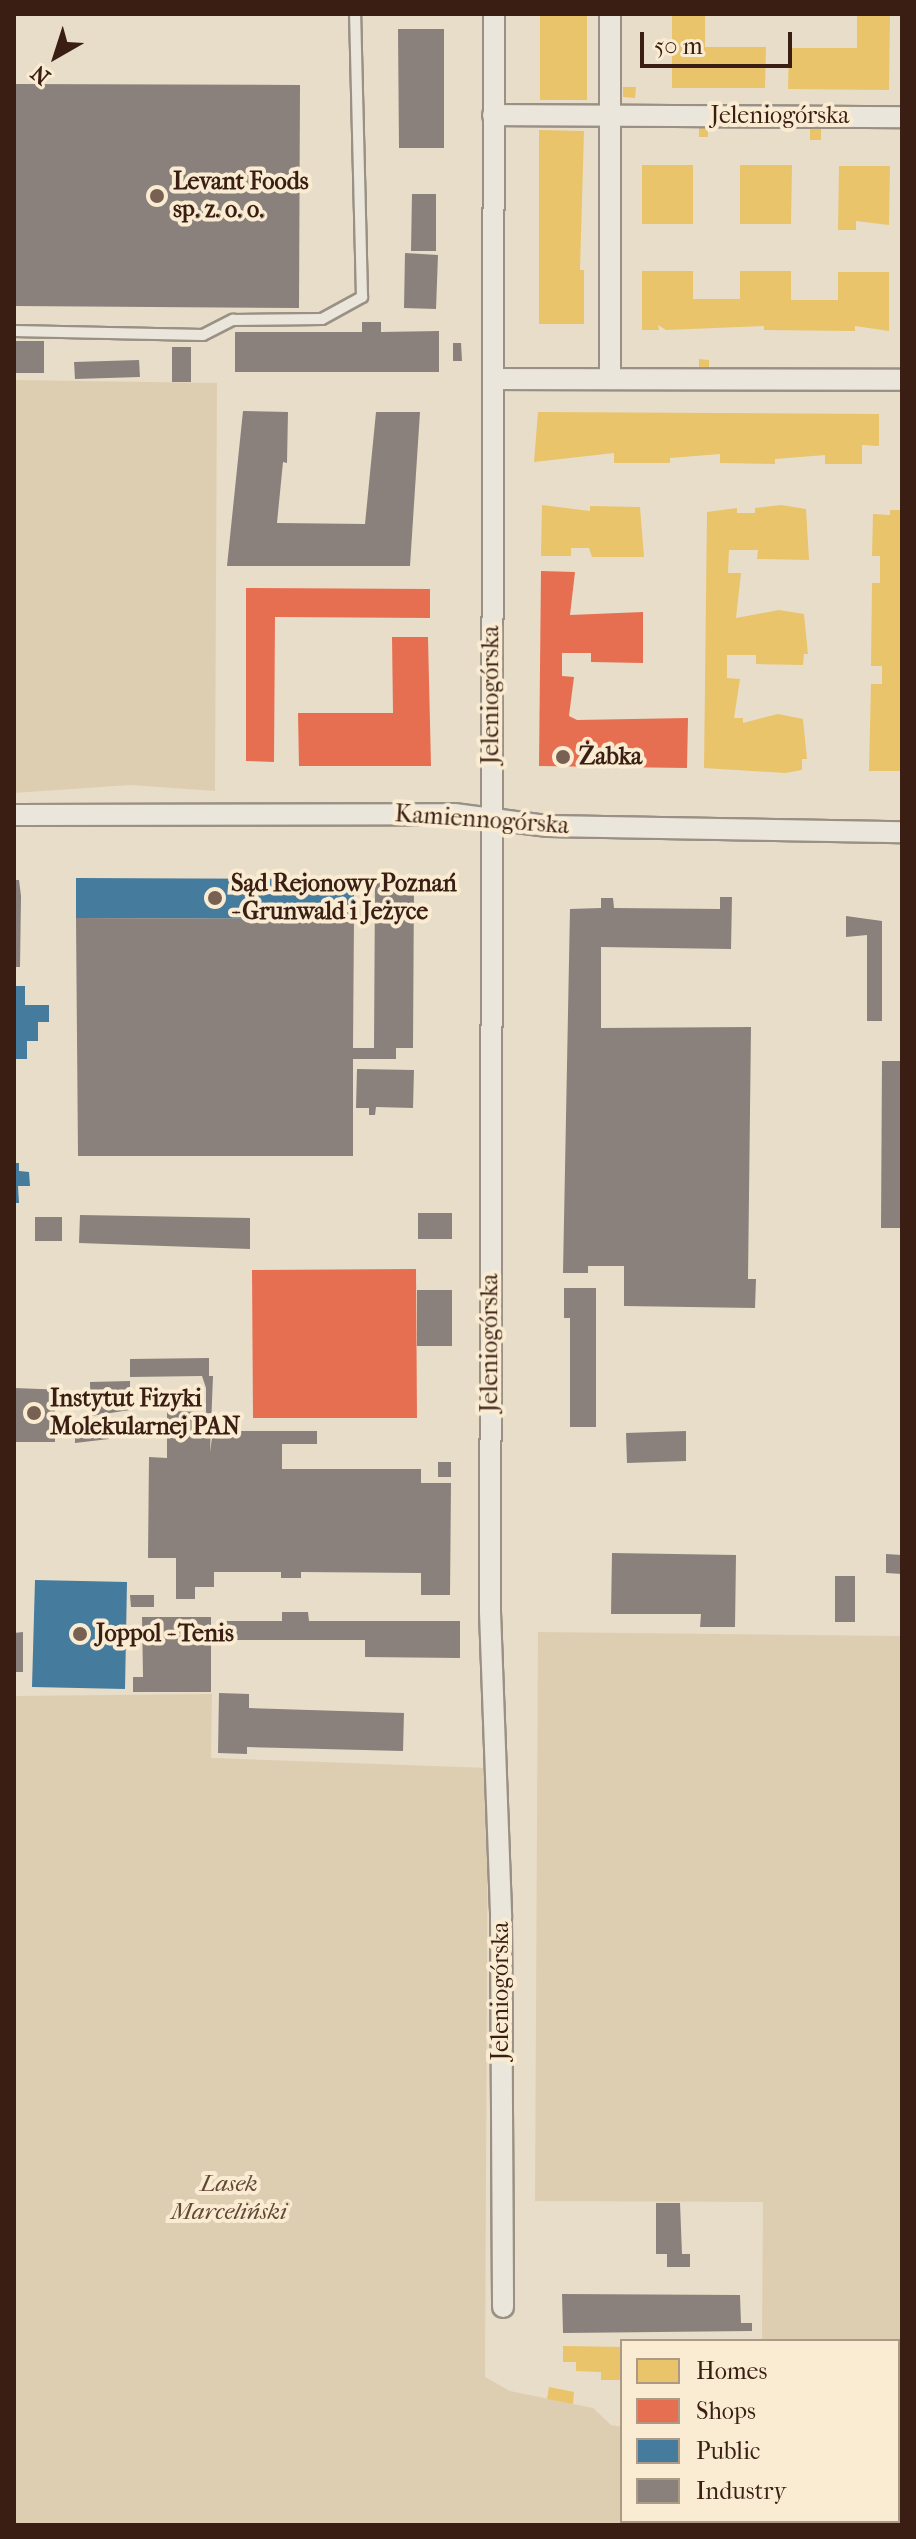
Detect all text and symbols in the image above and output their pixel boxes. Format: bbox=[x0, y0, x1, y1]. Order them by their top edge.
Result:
north arrow bbox=[16, 16, 96, 96]
scale bar bbox=[644, 16, 796, 66]
text: 50 m bbox=[654, 32, 703, 60]
text: N bbox=[26, 59, 56, 90]
street label: Jeleniogórska bbox=[711, 102, 849, 130]
place label: Levant Foods sp. z. o. o. bbox=[173, 168, 309, 224]
marker: Levant Foods sp. z. o. o. bbox=[148, 187, 166, 205]
street label: Jeleniogórska bbox=[477, 626, 505, 764]
place label: Żabka bbox=[579, 743, 642, 771]
marker: Żabka bbox=[554, 748, 572, 766]
street label: Kamiennogórska bbox=[394, 800, 570, 840]
place label: Sąd Rejonowy Poznań - Grunwald i Jeżyce bbox=[231, 870, 457, 926]
marker: Sąd Rejonowy Poznań - Grunwald i Jeżyce bbox=[206, 889, 224, 907]
street label: Jeleniogórska bbox=[476, 1274, 504, 1412]
place label: Instytut Fizyki Molekularnej PAN bbox=[50, 1385, 240, 1441]
marker: Instytut Fizyki Molekularnej PAN bbox=[25, 1404, 43, 1422]
place label: Joppol - Tenis bbox=[96, 1620, 234, 1648]
marker: Joppol - Tenis bbox=[71, 1625, 89, 1643]
street label: Jeleniogórska bbox=[487, 1922, 515, 2060]
park label: Lasek Marceliński bbox=[171, 2170, 287, 2226]
legend bbox=[620, 2339, 900, 2523]
text: Homes bbox=[696, 2357, 767, 2385]
text: Shops bbox=[696, 2397, 756, 2425]
text: Public bbox=[696, 2437, 760, 2465]
text: Industry bbox=[696, 2477, 786, 2505]

